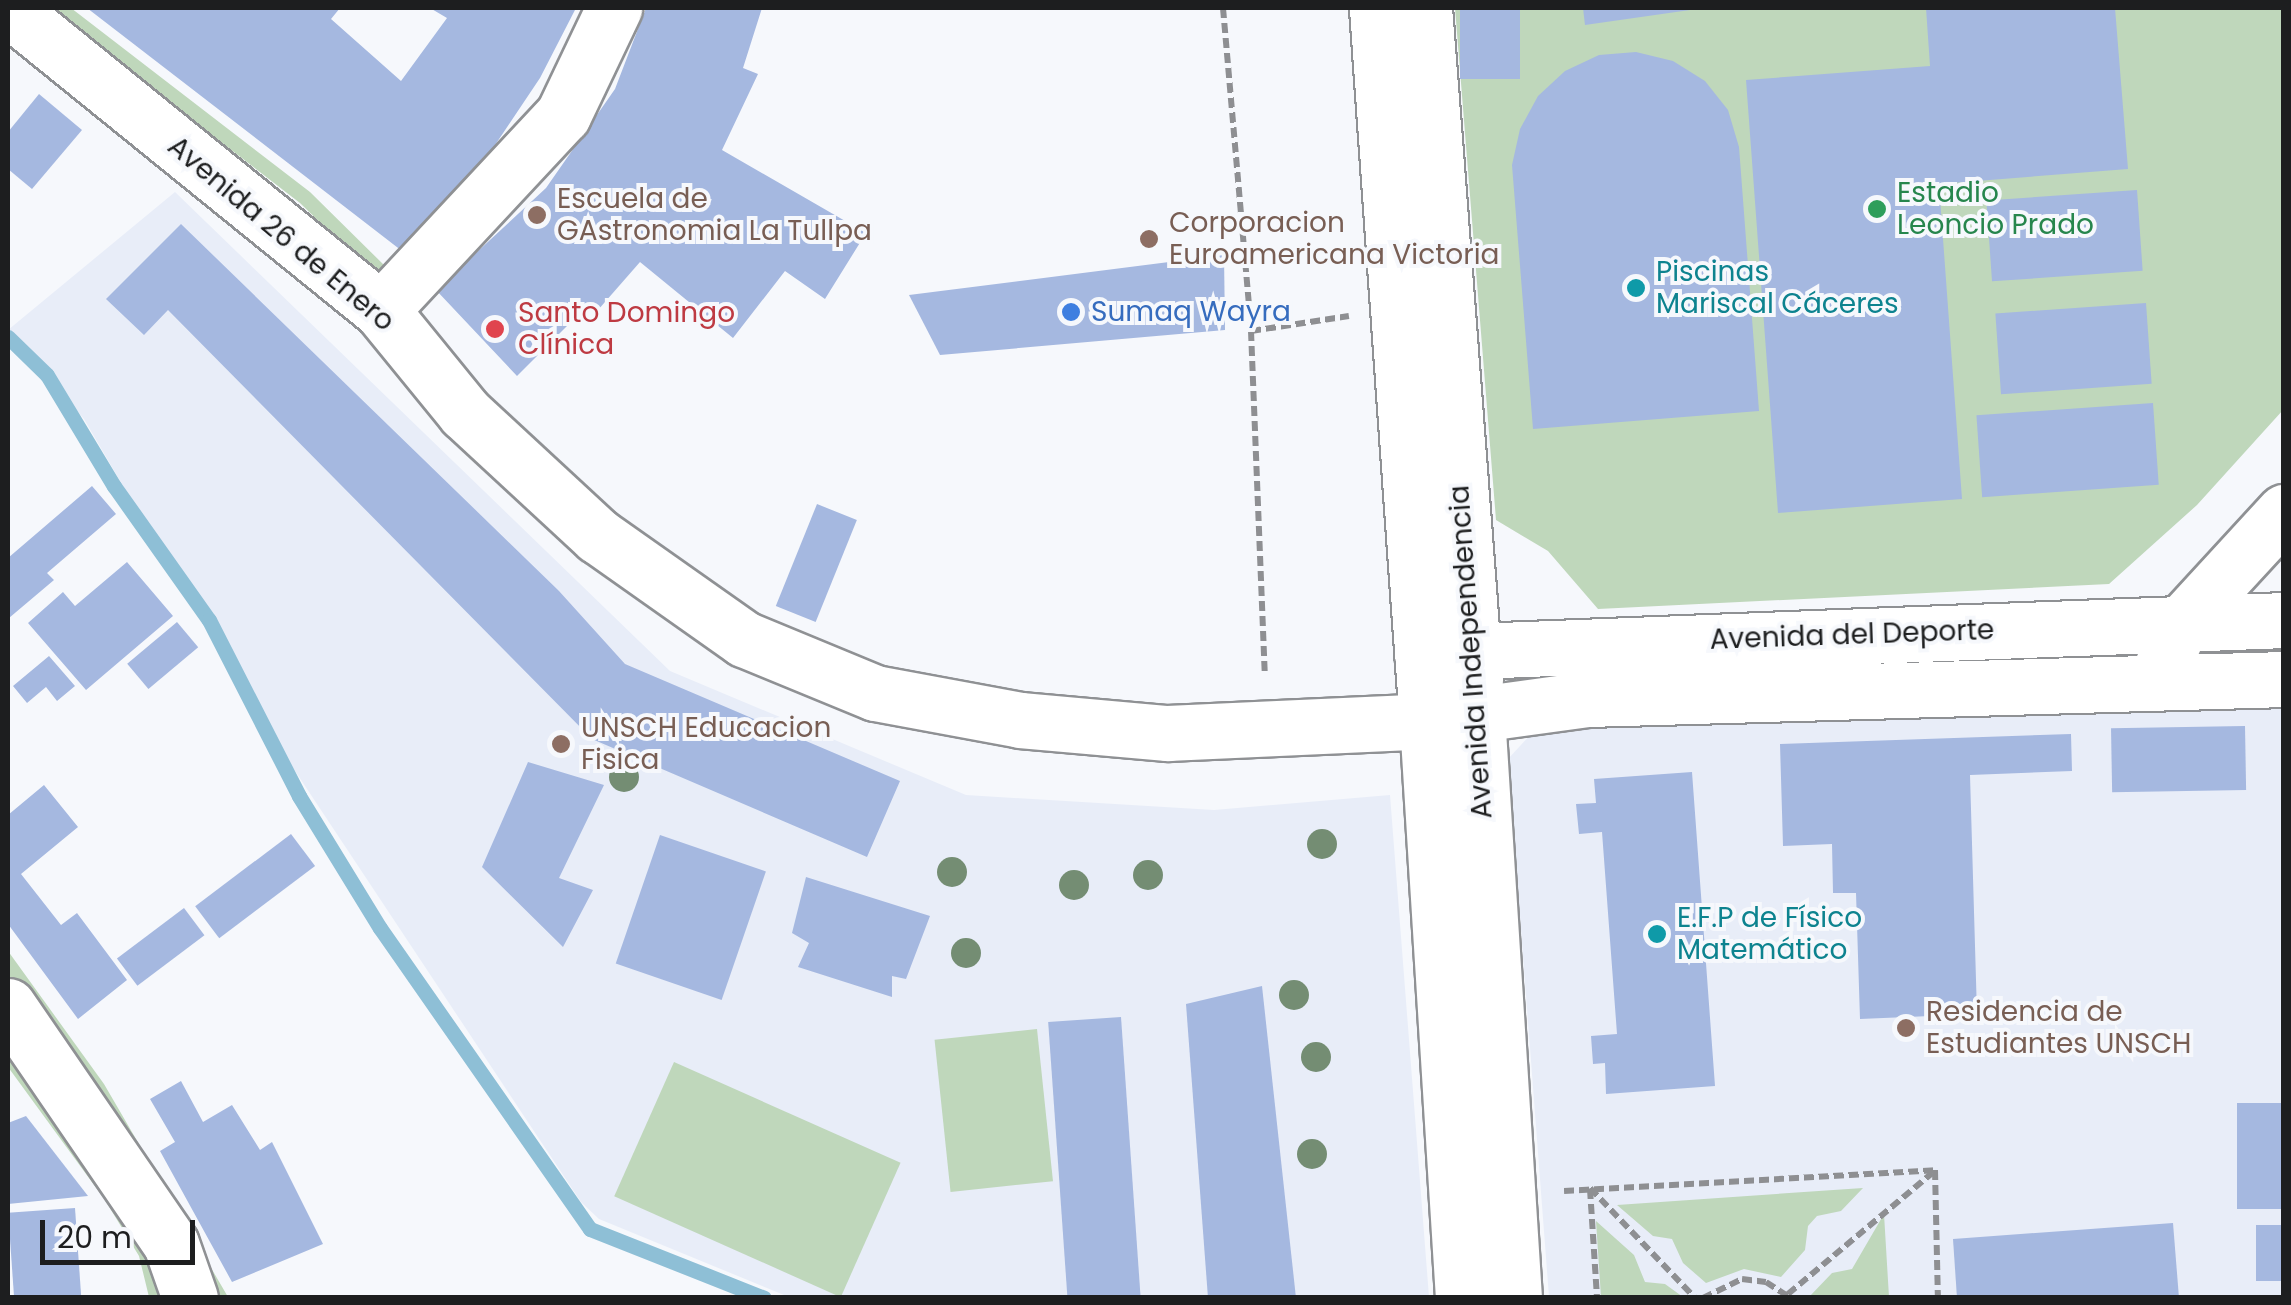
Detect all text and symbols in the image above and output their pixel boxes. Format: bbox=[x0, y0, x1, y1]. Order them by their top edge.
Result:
street label: Avenida 26 de Enero bbox=[161, 129, 401, 339]
place label: Estadio Leoncio Prado bbox=[1897, 176, 2094, 242]
place label: Escuela de GAstronomia La Tullpa bbox=[557, 182, 872, 248]
marker: Estadio Leoncio Prado bbox=[1866, 198, 1888, 220]
marker: Escuela de GAstronomia La Tullpa bbox=[526, 204, 548, 226]
place label: Corporacion Euroamericana Victoria bbox=[1169, 206, 1500, 272]
marker: Corporacion Euroamericana Victoria bbox=[1138, 228, 1160, 250]
place label: Piscinas Mariscal Cáceres bbox=[1656, 255, 1899, 321]
marker: Piscinas Mariscal Cáceres bbox=[1625, 277, 1647, 299]
place label: Sumaq Wayra bbox=[1091, 295, 1291, 329]
place label: Santo Domingo Clínica bbox=[518, 296, 735, 362]
marker: Sumaq Wayra bbox=[1060, 301, 1082, 323]
marker: Santo Domingo Clínica bbox=[482, 316, 508, 342]
street label: Avenida Independencia bbox=[1443, 484, 1499, 820]
street label: Avenida del Deporte bbox=[1709, 613, 1995, 657]
place label: UNSCH Educacion Fisica bbox=[581, 711, 831, 777]
marker: UNSCH Educacion Fisica bbox=[550, 733, 572, 755]
place label: E.F.P de Físico Matemático bbox=[1677, 901, 1862, 967]
marker: E.F.P de Físico Matemático bbox=[1646, 923, 1668, 945]
place label: Residencia de Estudiantes UNSCH bbox=[1926, 995, 2191, 1061]
marker: Residencia de Estudiantes UNSCH bbox=[1895, 1017, 1917, 1039]
scale bar bbox=[45, 1200, 200, 1262]
text: 20 m bbox=[57, 1216, 132, 1259]

